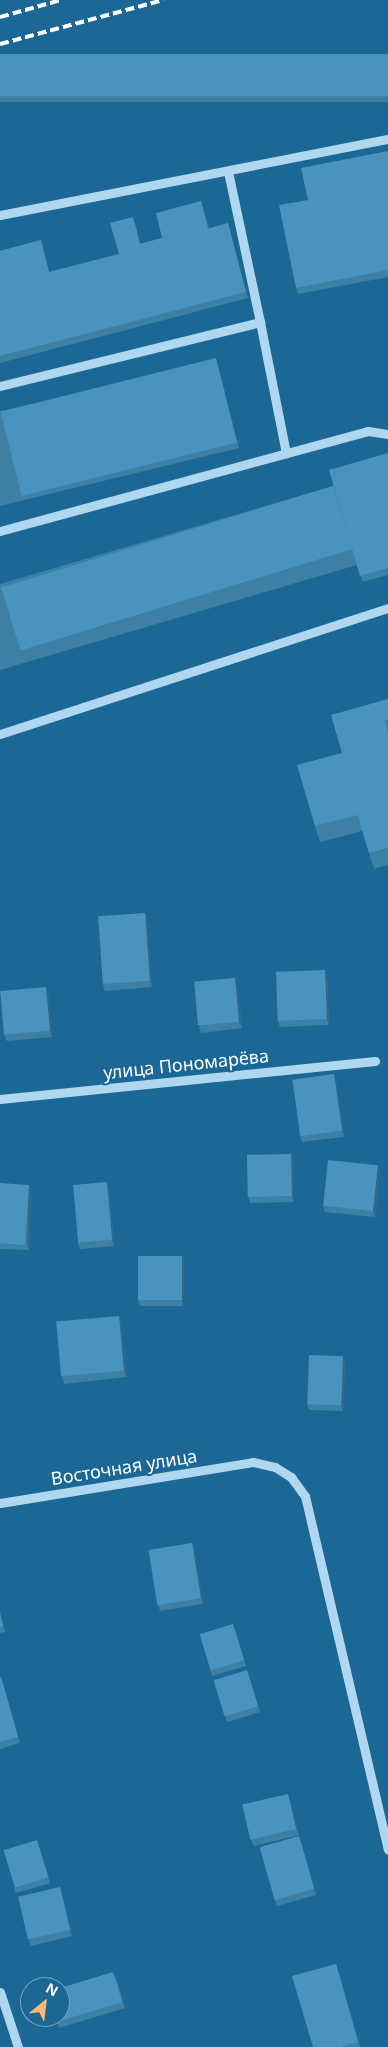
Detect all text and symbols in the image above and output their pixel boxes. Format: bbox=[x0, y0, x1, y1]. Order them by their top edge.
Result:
street label: улица Пономарёва bbox=[102, 1045, 270, 1083]
street label: Восточная улица bbox=[49, 1445, 199, 1489]
north arrow bbox=[20, 1977, 70, 2027]
text: N bbox=[42, 1978, 62, 2000]

